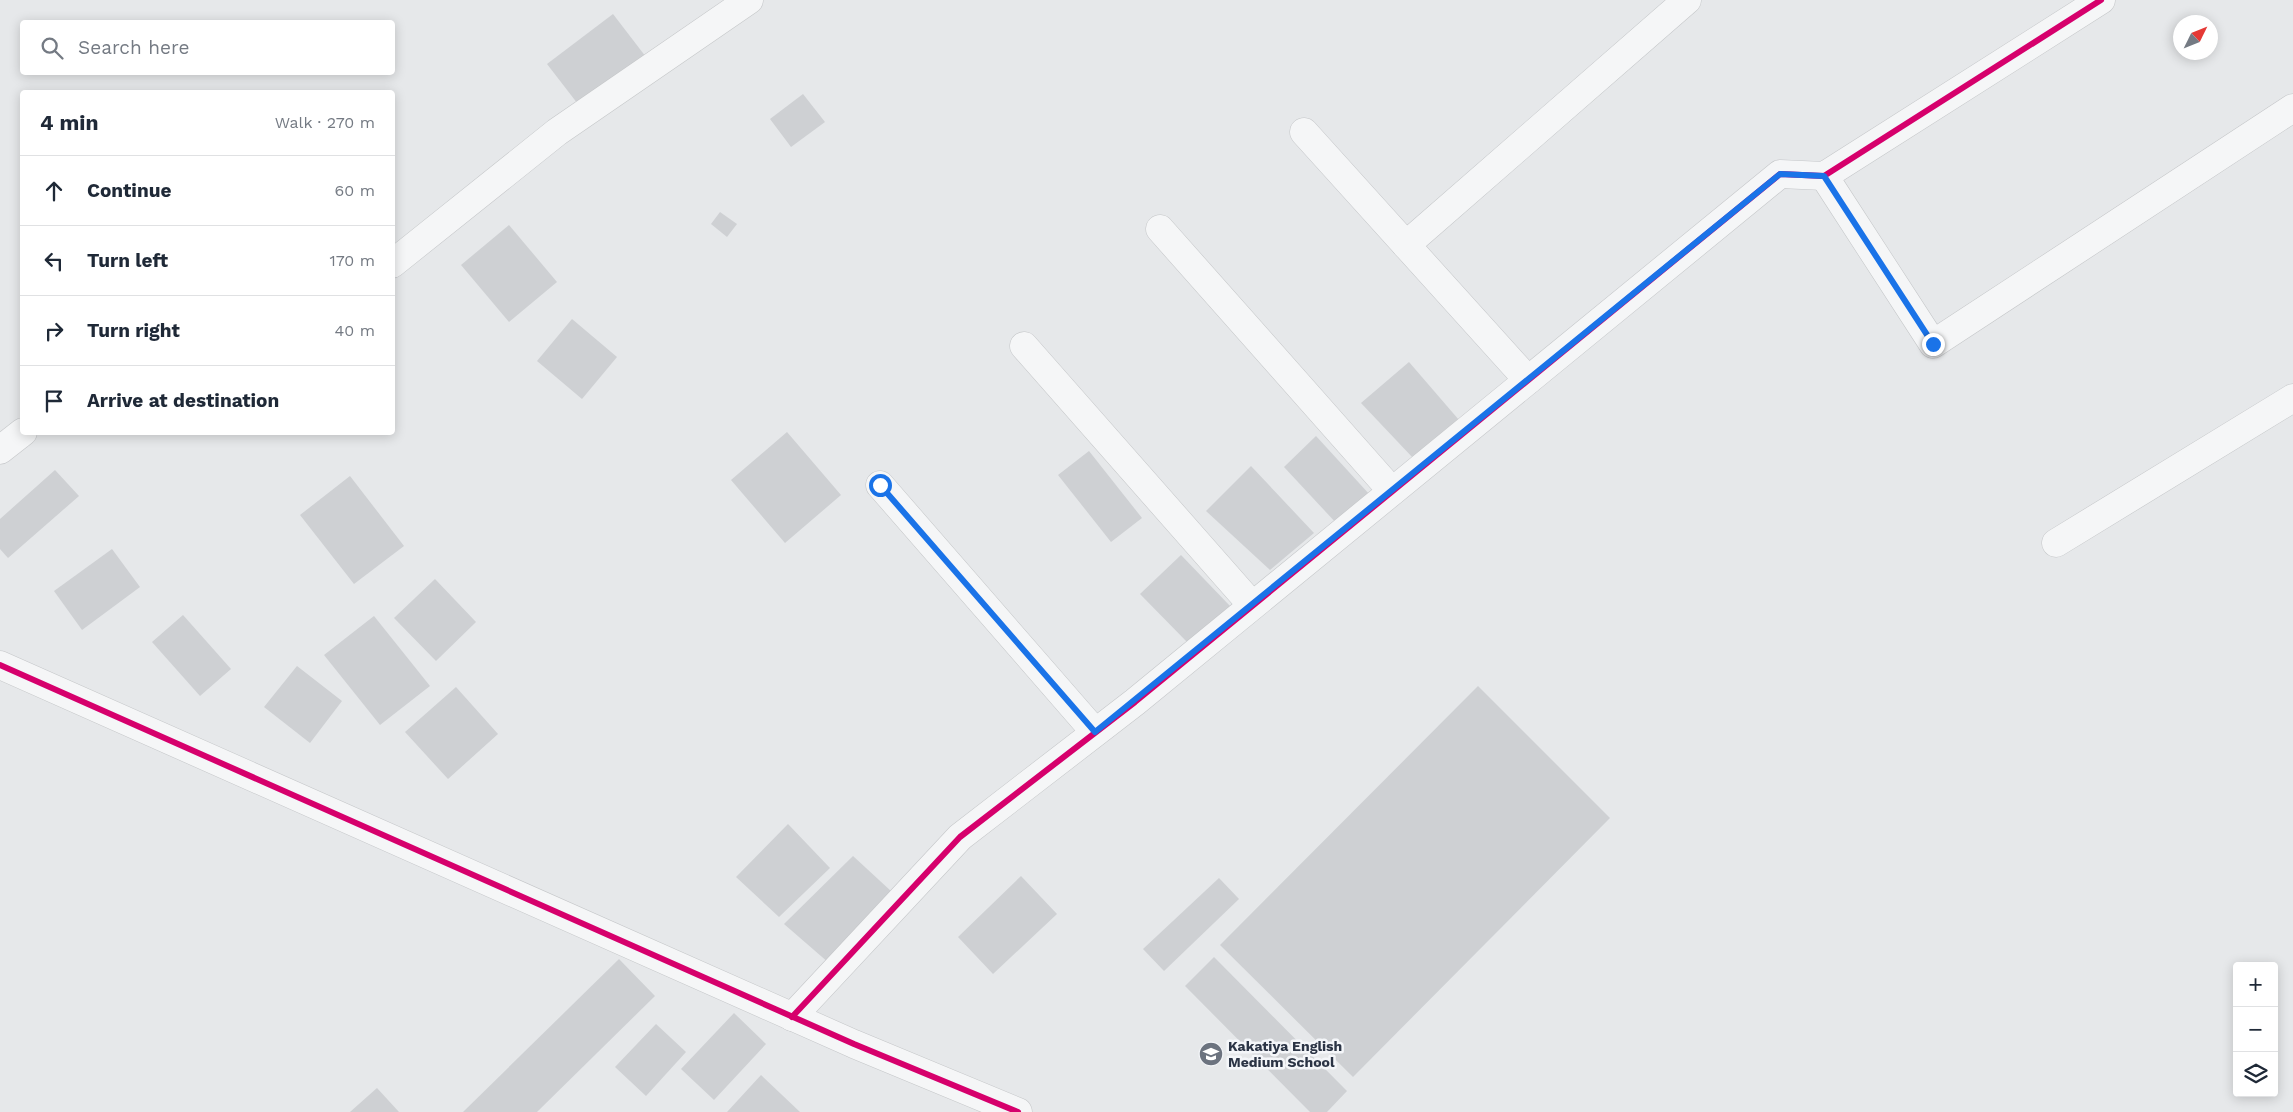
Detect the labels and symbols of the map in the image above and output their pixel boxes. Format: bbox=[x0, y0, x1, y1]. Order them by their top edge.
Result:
north arrow bbox=[2173, 15, 2218, 60]
route end bbox=[1922, 333, 1945, 356]
route start bbox=[869, 474, 892, 497]
place label: Kakatiya English Medium School bbox=[1228, 1038, 1342, 1070]
school or university icon: Kakatiya English Medium School bbox=[1198, 1041, 1224, 1067]

